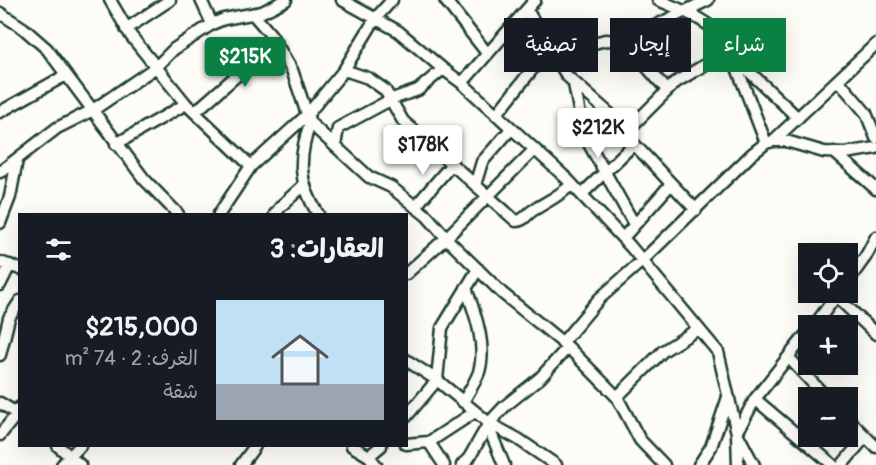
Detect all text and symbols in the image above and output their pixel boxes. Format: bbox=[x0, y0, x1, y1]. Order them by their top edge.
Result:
chip: تصفية bbox=[504, 18, 598, 72]
chip: إيجار bbox=[610, 18, 691, 72]
chip: شراء bbox=[703, 18, 786, 72]
pin: $215K bbox=[203, 37, 287, 88]
text: $215K bbox=[219, 44, 271, 69]
pin: $212K bbox=[556, 108, 640, 159]
text: $212K bbox=[571, 115, 625, 140]
pin: $178K bbox=[381, 125, 465, 176]
text: $178K bbox=[397, 132, 449, 157]
icon: filters bbox=[42, 233, 75, 266]
text: العقارات: 3 bbox=[270, 233, 384, 265]
map controls bbox=[798, 243, 858, 447]
button: locate bbox=[798, 243, 858, 303]
text: $215,000 bbox=[85, 311, 198, 343]
button: + bbox=[798, 315, 858, 375]
icon: home bbox=[264, 324, 336, 396]
text: الغرف: 2 · 74 m² bbox=[65, 346, 198, 371]
text: شقة bbox=[163, 379, 198, 404]
button: − bbox=[798, 387, 858, 447]

